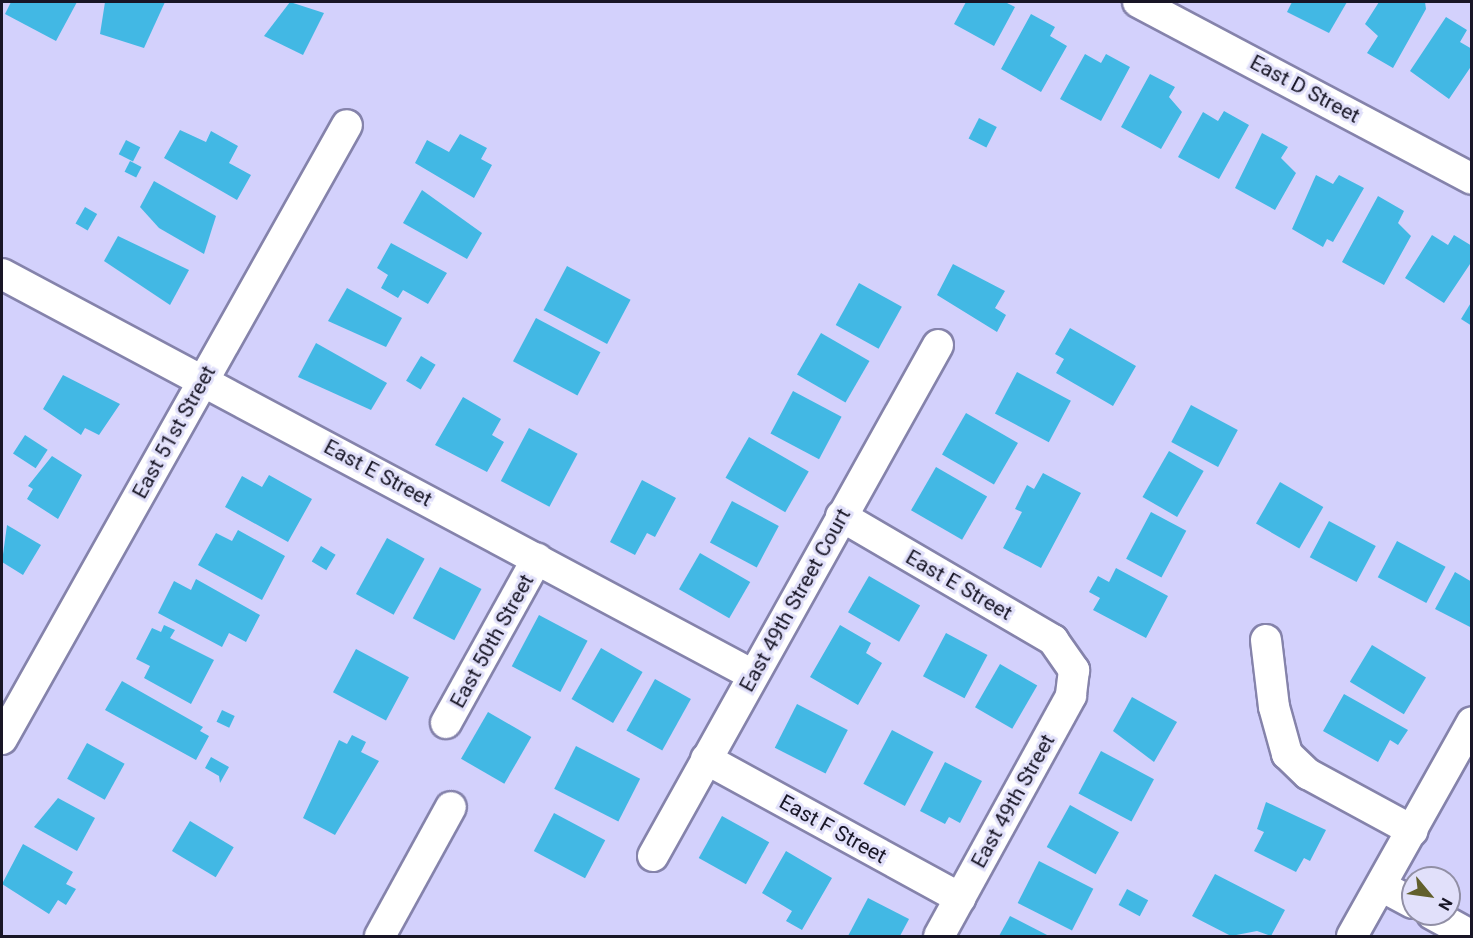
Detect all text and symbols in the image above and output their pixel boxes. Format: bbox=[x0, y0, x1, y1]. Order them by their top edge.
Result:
street label: East D Street bbox=[1246, 50, 1364, 128]
street label: East 51st Street bbox=[127, 361, 221, 503]
street label: East E Street bbox=[320, 434, 436, 512]
street label: East 49th Street Court bbox=[734, 504, 856, 696]
street label: East E Street bbox=[901, 544, 1017, 626]
street label: East 50th Street bbox=[445, 570, 539, 712]
street label: East 49th Street bbox=[966, 730, 1060, 872]
street label: East F Street bbox=[775, 789, 891, 869]
north arrow bbox=[1401, 866, 1461, 926]
text: N bbox=[1434, 894, 1456, 914]

